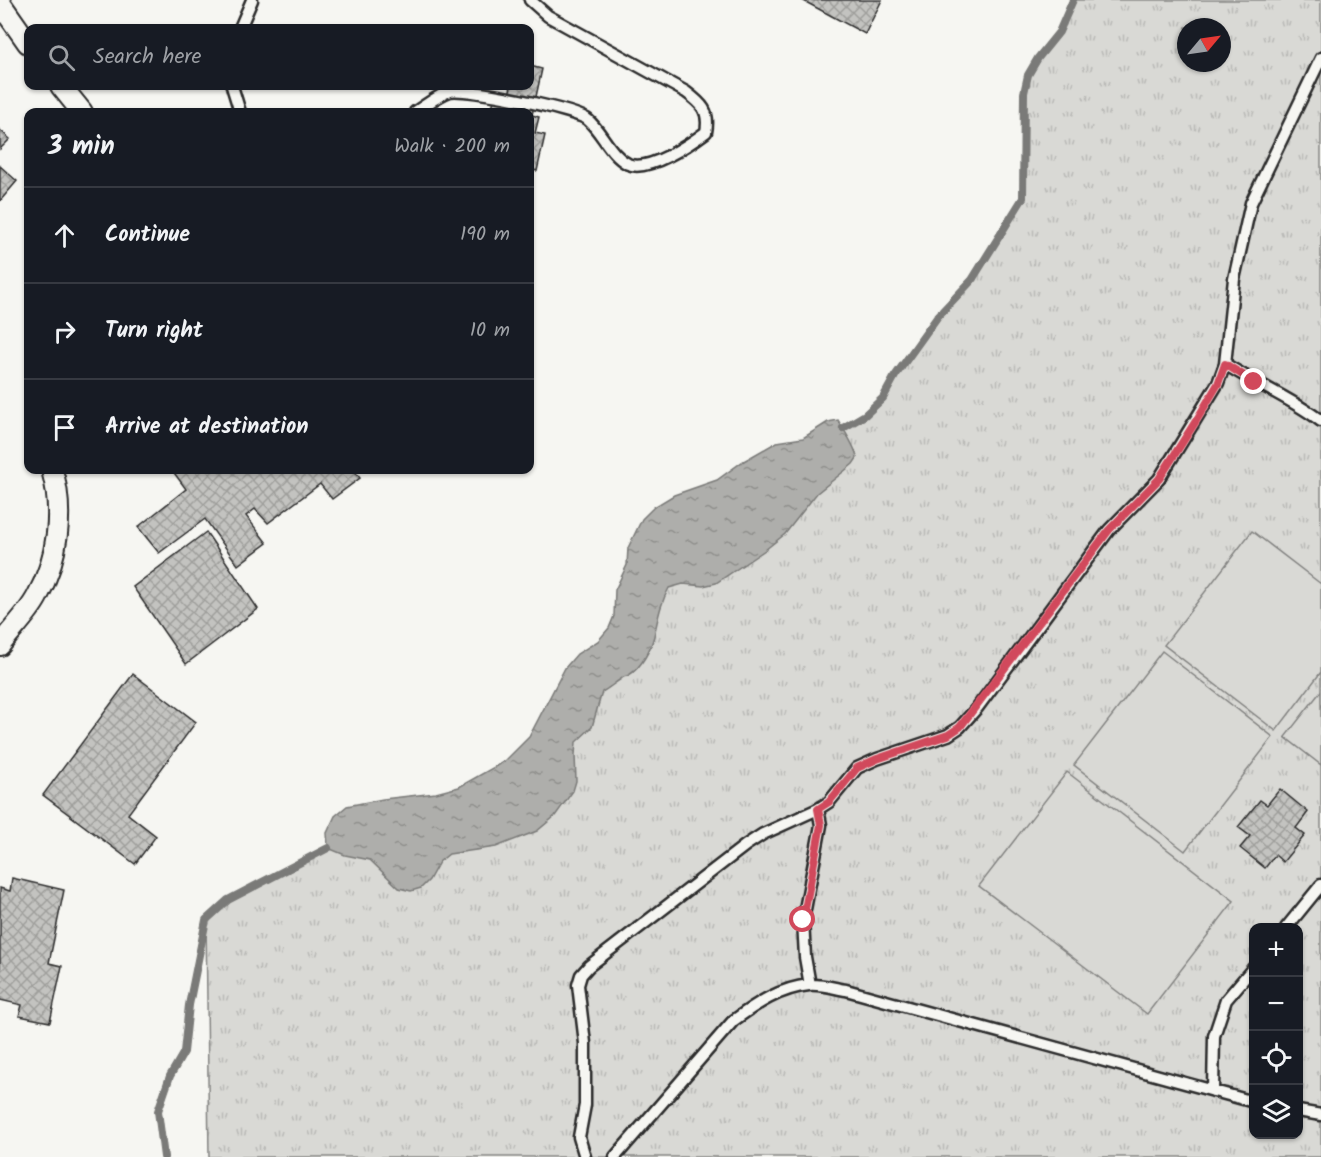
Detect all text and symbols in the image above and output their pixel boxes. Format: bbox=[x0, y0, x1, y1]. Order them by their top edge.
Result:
north arrow bbox=[1177, 18, 1231, 72]
search box bbox=[24, 24, 534, 90]
text: Search here bbox=[93, 40, 201, 75]
icon: search bbox=[45, 41, 78, 74]
text: 3 min bbox=[48, 126, 115, 168]
text: Walk · 200 m bbox=[394, 131, 510, 163]
text: Continue bbox=[105, 218, 190, 253]
icon: ahead bbox=[48, 219, 81, 252]
text: 190 m bbox=[460, 219, 510, 251]
text: Turn right bbox=[105, 314, 203, 349]
icon: right bbox=[48, 315, 81, 348]
text: 10 m bbox=[470, 315, 510, 347]
route end bbox=[1240, 368, 1266, 394]
text: Arrive at destination bbox=[105, 410, 308, 445]
icon: arrive bbox=[48, 411, 81, 444]
route start bbox=[789, 906, 815, 932]
map controls bbox=[1249, 923, 1303, 1139]
button: + bbox=[1249, 923, 1303, 977]
button: − bbox=[1249, 977, 1303, 1031]
button: locate bbox=[1249, 1031, 1303, 1085]
button: layers bbox=[1249, 1085, 1303, 1139]

